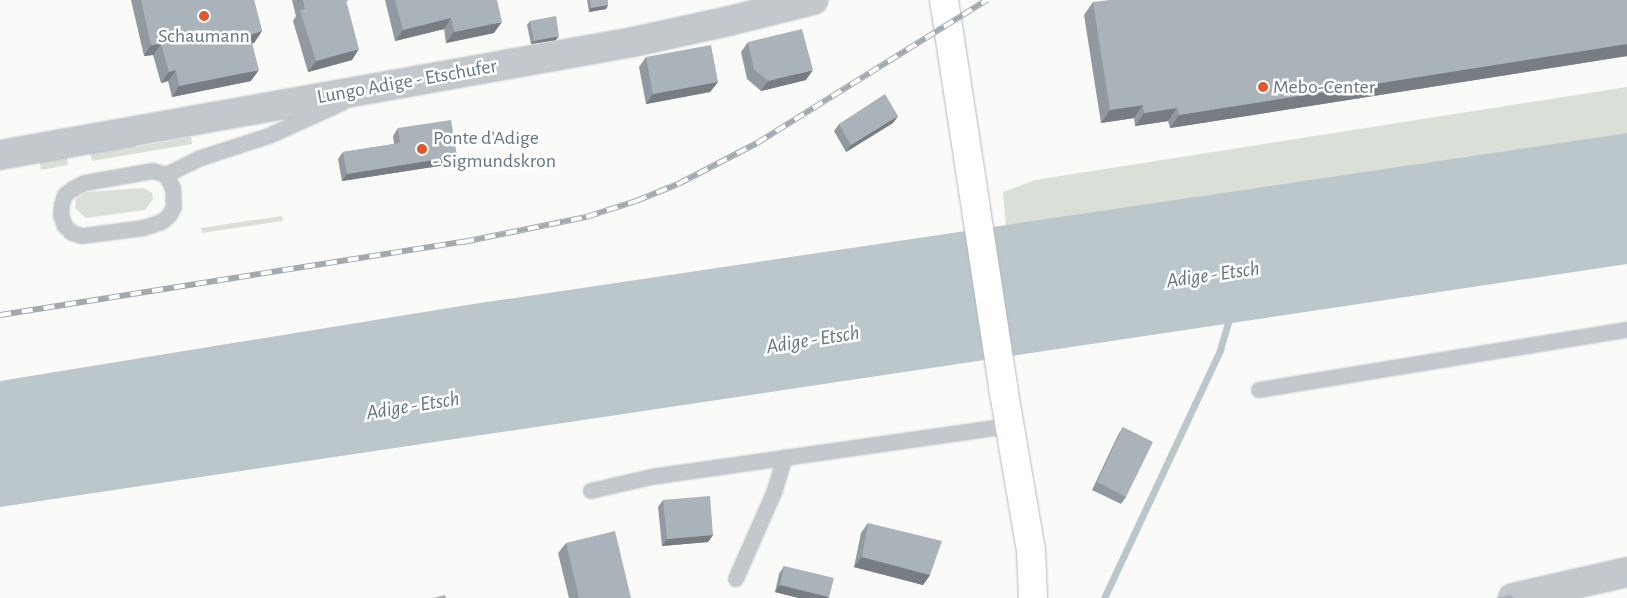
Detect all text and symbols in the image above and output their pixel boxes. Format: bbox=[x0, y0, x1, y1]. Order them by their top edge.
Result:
marker: Schaumann bbox=[198, 10, 210, 22]
place label: Schaumann bbox=[158, 24, 250, 48]
street label: Lungo Adige - Etschufer bbox=[315, 54, 499, 110]
place label: Mebo-Center bbox=[1273, 75, 1375, 99]
marker: Mebo-Center bbox=[1257, 81, 1269, 93]
place label: Ponte d'Adige - Sigmundskron bbox=[433, 126, 556, 173]
marker: Ponte d'Adige - Sigmundskron bbox=[415, 142, 429, 156]
water label: Adige - Etsch bbox=[1164, 256, 1262, 294]
water label: Adige - Etsch bbox=[764, 320, 862, 360]
water label: Adige - Etsch bbox=[364, 386, 462, 426]

